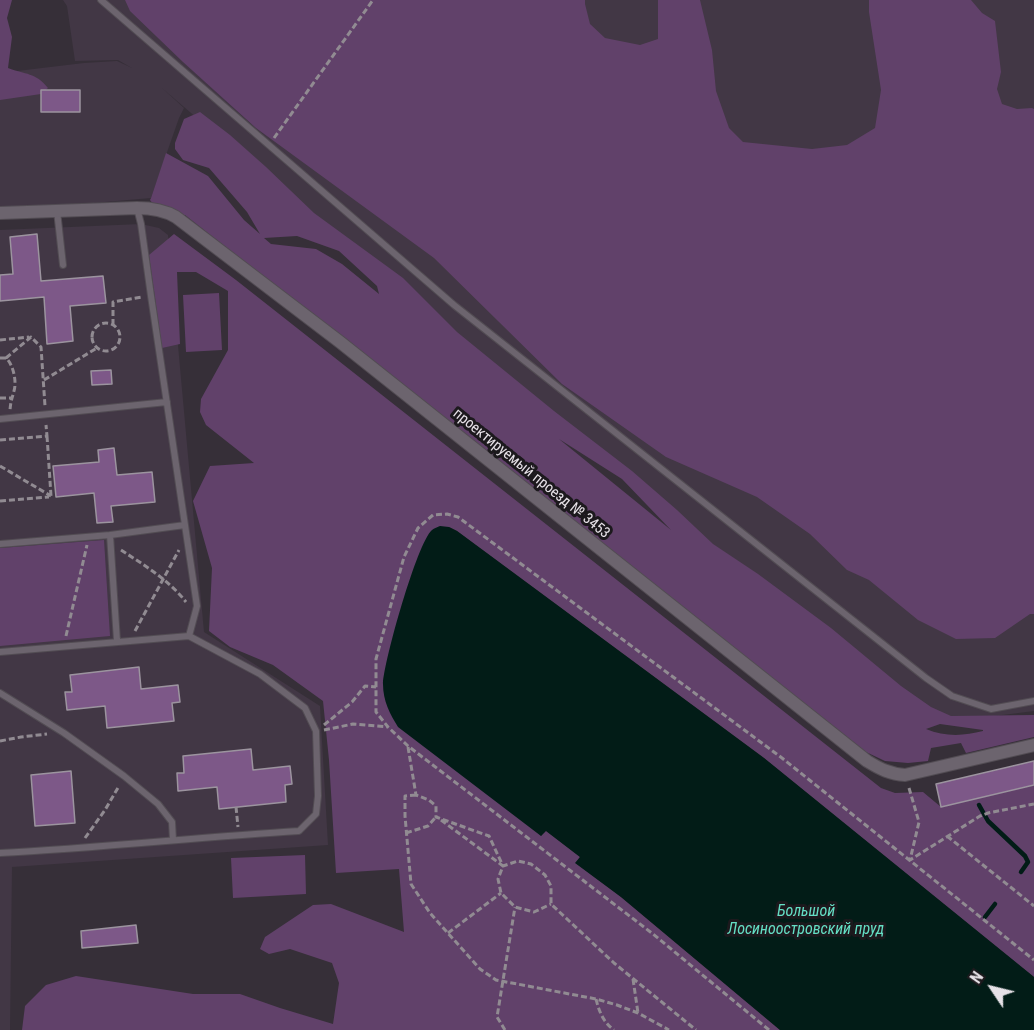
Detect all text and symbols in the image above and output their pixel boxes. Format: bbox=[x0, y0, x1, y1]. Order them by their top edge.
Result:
street label: проектируемый проезд № 3453 bbox=[449, 405, 613, 543]
water label: Большой Лосиноостровский пруд bbox=[728, 902, 884, 940]
north arrow bbox=[962, 958, 1022, 1018]
text: N bbox=[966, 968, 987, 987]

